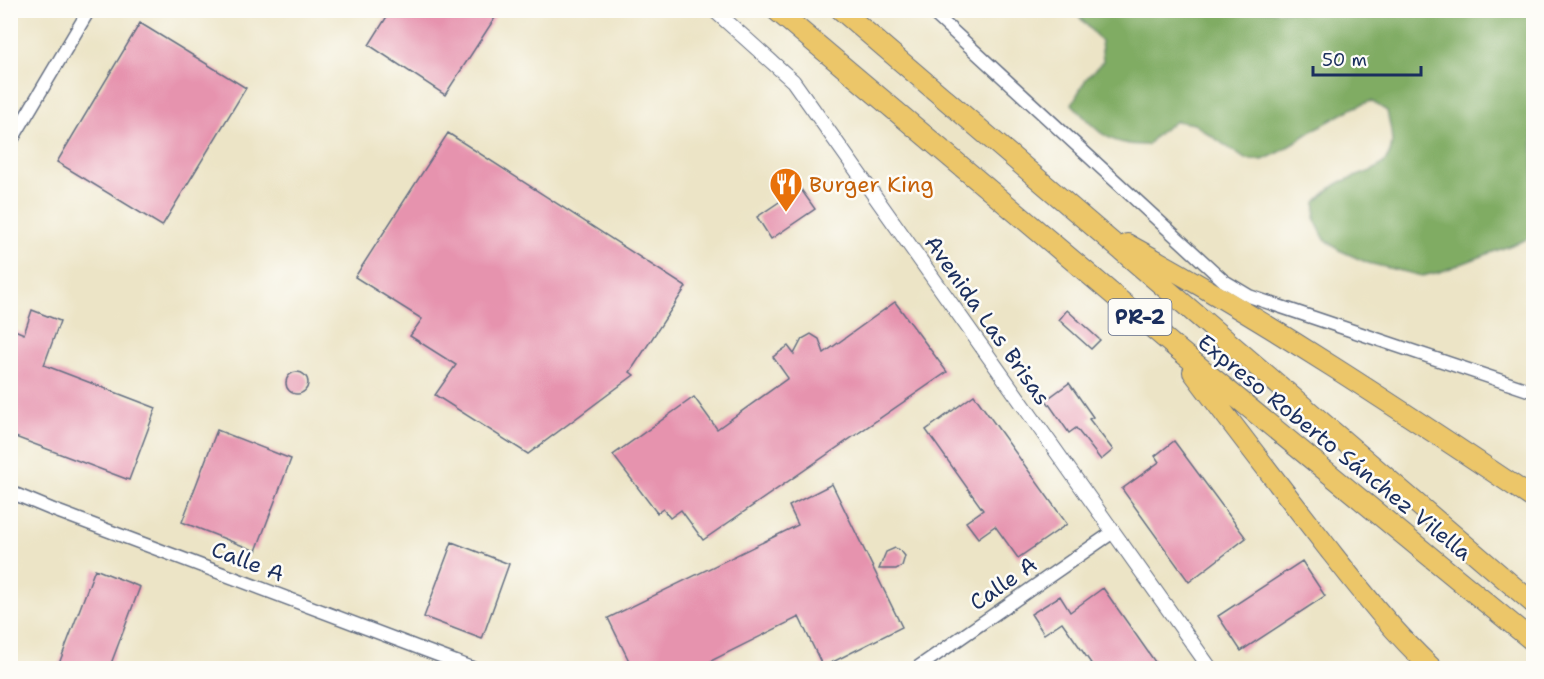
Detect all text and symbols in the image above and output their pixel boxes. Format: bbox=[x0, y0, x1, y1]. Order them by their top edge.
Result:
scale bar bbox=[1313, 39, 1421, 77]
text: 50 m bbox=[1322, 48, 1367, 72]
restaurant icon: Burger King bbox=[768, 166, 804, 213]
place label: Burger King bbox=[809, 170, 934, 199]
street label: Avenida Las Brisas bbox=[918, 230, 1057, 411]
road number: PR-2 bbox=[1108, 299, 1172, 335]
street label: Expreso Roberto Sánchez Vilella bbox=[1192, 328, 1478, 567]
street label: Calle A bbox=[207, 534, 288, 589]
street label: Calle A bbox=[964, 550, 1043, 617]

